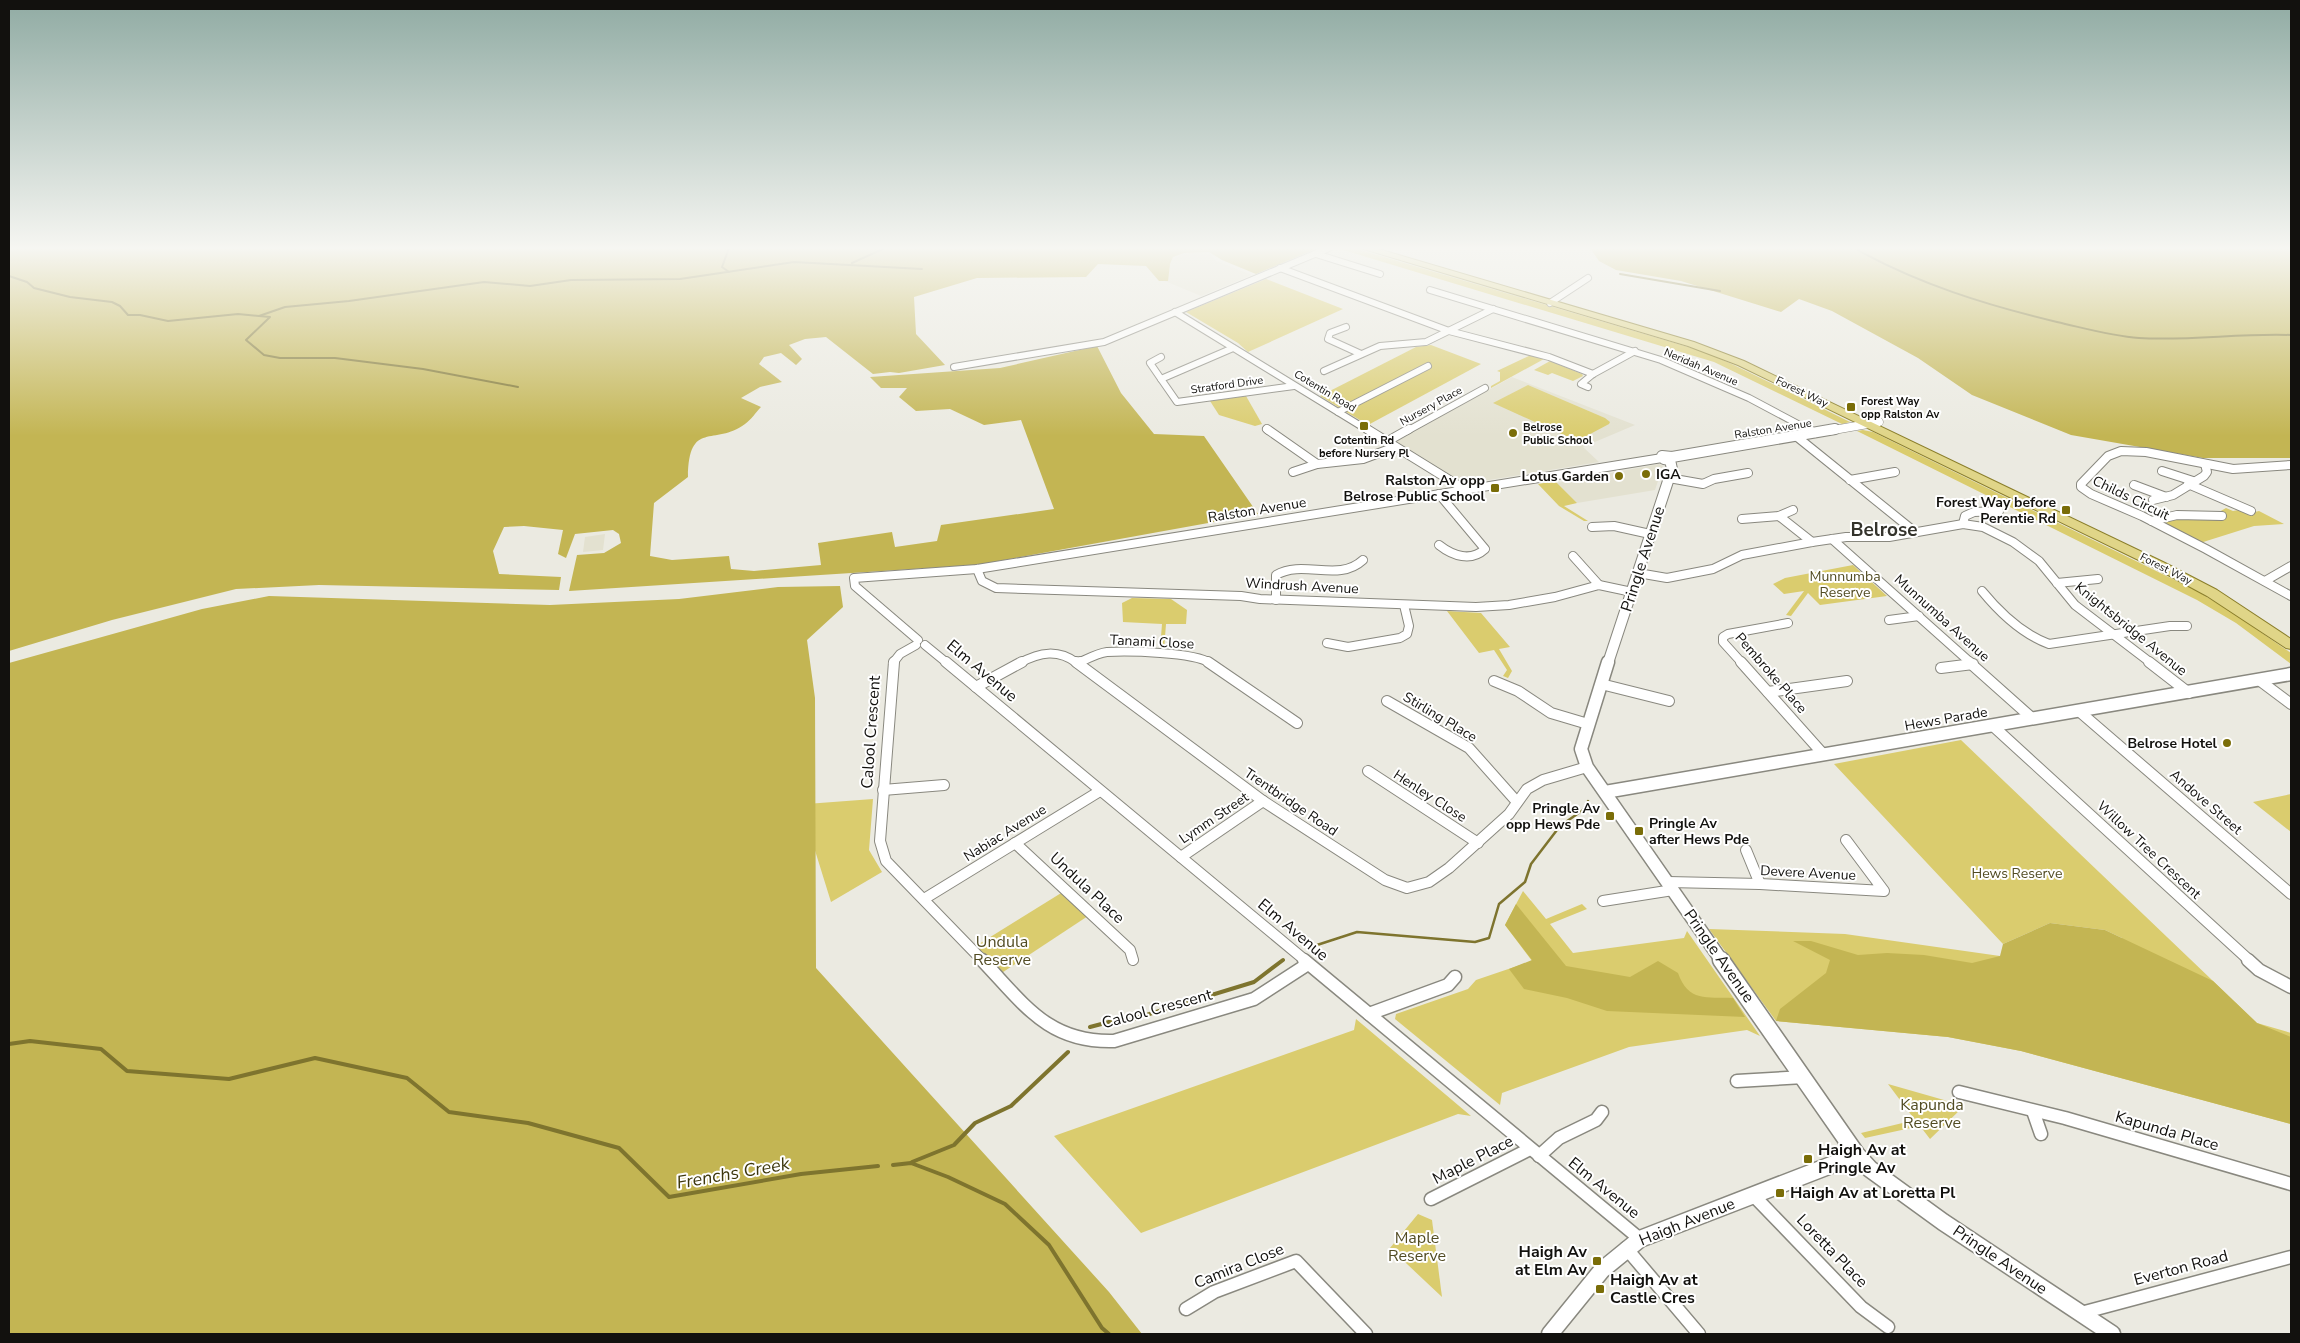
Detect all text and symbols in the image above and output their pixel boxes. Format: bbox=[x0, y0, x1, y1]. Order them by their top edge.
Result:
street label: Neridah Avenue bbox=[1662, 345, 1741, 389]
street label: Cotentin Road bbox=[1291, 367, 1359, 415]
street label: Stratford Drive bbox=[1190, 372, 1264, 398]
street label: Forest Way bbox=[1773, 373, 1831, 411]
street label: Nursery Place bbox=[1397, 383, 1465, 429]
place label: Forest Way opp Ralston Av bbox=[1861, 394, 1940, 422]
marker: Forest Way opp Ralston Av bbox=[1845, 401, 1857, 413]
street label: Ralston Avenue bbox=[1733, 415, 1813, 443]
marker: Cotentin Rd before Nursery Pl bbox=[1358, 420, 1370, 432]
place label: Belrose Public School bbox=[1523, 420, 1593, 448]
marker: Belrose Public School bbox=[1507, 427, 1519, 439]
place label: Cotentin Rd before Nursery Pl bbox=[1319, 433, 1410, 461]
place label: IGA bbox=[1656, 465, 1681, 484]
place label: Lotus Garden bbox=[1522, 467, 1609, 486]
marker: IGA bbox=[1640, 468, 1652, 480]
marker: Lotus Garden bbox=[1613, 470, 1625, 482]
place label: Ralston Av opp Belrose Public School bbox=[1344, 471, 1486, 506]
street label: Childs Circuit bbox=[2089, 471, 2173, 525]
marker: Ralston Av opp Belrose Public School bbox=[1489, 482, 1501, 494]
street label: Ralston Avenue bbox=[1206, 493, 1308, 527]
place label: Forest Way before Perentie Rd bbox=[1936, 493, 2056, 528]
street label: Pringle Avenue bbox=[1616, 503, 1670, 615]
marker: Forest Way before Perentie Rd bbox=[2060, 504, 2072, 516]
district label: Belrose bbox=[1850, 517, 1918, 543]
street label: Forest Way bbox=[2137, 549, 2195, 589]
park label: Munnumba Reserve bbox=[1809, 567, 1881, 602]
street label: Munnumba Avenue bbox=[1890, 570, 1994, 666]
street label: Windrush Avenue bbox=[1245, 574, 1359, 598]
street label: Knightsbridge Avenue bbox=[2071, 578, 2191, 680]
street label: Pembroke Place bbox=[1731, 629, 1811, 717]
street label: Tanami Close bbox=[1109, 630, 1195, 654]
street label: Elm Avenue bbox=[942, 635, 1022, 707]
street label: Calool Crescent bbox=[856, 674, 886, 789]
street label: Stirling Place bbox=[1399, 687, 1481, 747]
street label: Hews Parade bbox=[1903, 702, 1989, 736]
place label: Belrose Hotel bbox=[2127, 734, 2218, 753]
marker: Belrose Hotel bbox=[2221, 737, 2233, 749]
street label: Trentbridge Road bbox=[1241, 764, 1341, 840]
street label: Henley Close bbox=[1390, 765, 1470, 827]
street label: Andove Street bbox=[2166, 765, 2246, 839]
street label: Lymm Street bbox=[1176, 788, 1253, 848]
street label: Willow Tree Crescent bbox=[2093, 797, 2205, 903]
place label: Pringle Av opp Hews Pde bbox=[1506, 799, 1601, 834]
street label: Nabiac Avenue bbox=[960, 800, 1050, 866]
marker: Pringle Av opp Hews Pde bbox=[1604, 810, 1616, 822]
place label: Pringle Av after Hews Pde bbox=[1649, 814, 1749, 849]
marker: Pringle Av after Hews Pde bbox=[1633, 825, 1645, 837]
street label: Undula Place bbox=[1045, 847, 1129, 929]
street label: Devere Avenue bbox=[1760, 861, 1856, 885]
park label: Hews Reserve bbox=[1972, 864, 2062, 883]
street label: Elm Avenue bbox=[1253, 894, 1333, 966]
street label: Pringle Avenue bbox=[1679, 905, 1759, 1007]
park label: Undula Reserve bbox=[973, 931, 1031, 971]
street label: Calool Crescent bbox=[1099, 984, 1215, 1034]
park label: Kapunda Reserve bbox=[1900, 1094, 1964, 1134]
street label: Kapunda Place bbox=[2113, 1106, 2221, 1156]
street label: Maple Place bbox=[1429, 1130, 1517, 1190]
place label: Haigh Av at Pringle Av bbox=[1818, 1139, 1907, 1179]
water label: Frenchs Creek bbox=[675, 1151, 792, 1195]
street label: Elm Avenue bbox=[1564, 1152, 1644, 1224]
marker: Haigh Av at Pringle Av bbox=[1802, 1153, 1814, 1165]
place label: Haigh Av at Loretta Pl bbox=[1790, 1182, 1955, 1204]
marker: Haigh Av at Loretta Pl bbox=[1774, 1187, 1786, 1199]
street label: Haigh Avenue bbox=[1636, 1193, 1738, 1251]
street label: Loretta Place bbox=[1791, 1209, 1873, 1293]
street label: Pringle Avenue bbox=[1948, 1220, 2052, 1300]
park label: Maple Reserve bbox=[1388, 1227, 1446, 1267]
street label: Camira Close bbox=[1191, 1238, 1287, 1294]
place label: Haigh Av at Elm Av bbox=[1515, 1241, 1588, 1281]
street label: Everton Road bbox=[2131, 1245, 2231, 1291]
marker: Haigh Av at Elm Av bbox=[1591, 1255, 1603, 1267]
place label: Haigh Av at Castle Cres bbox=[1610, 1269, 1699, 1309]
marker: Haigh Av at Castle Cres bbox=[1594, 1283, 1606, 1295]

